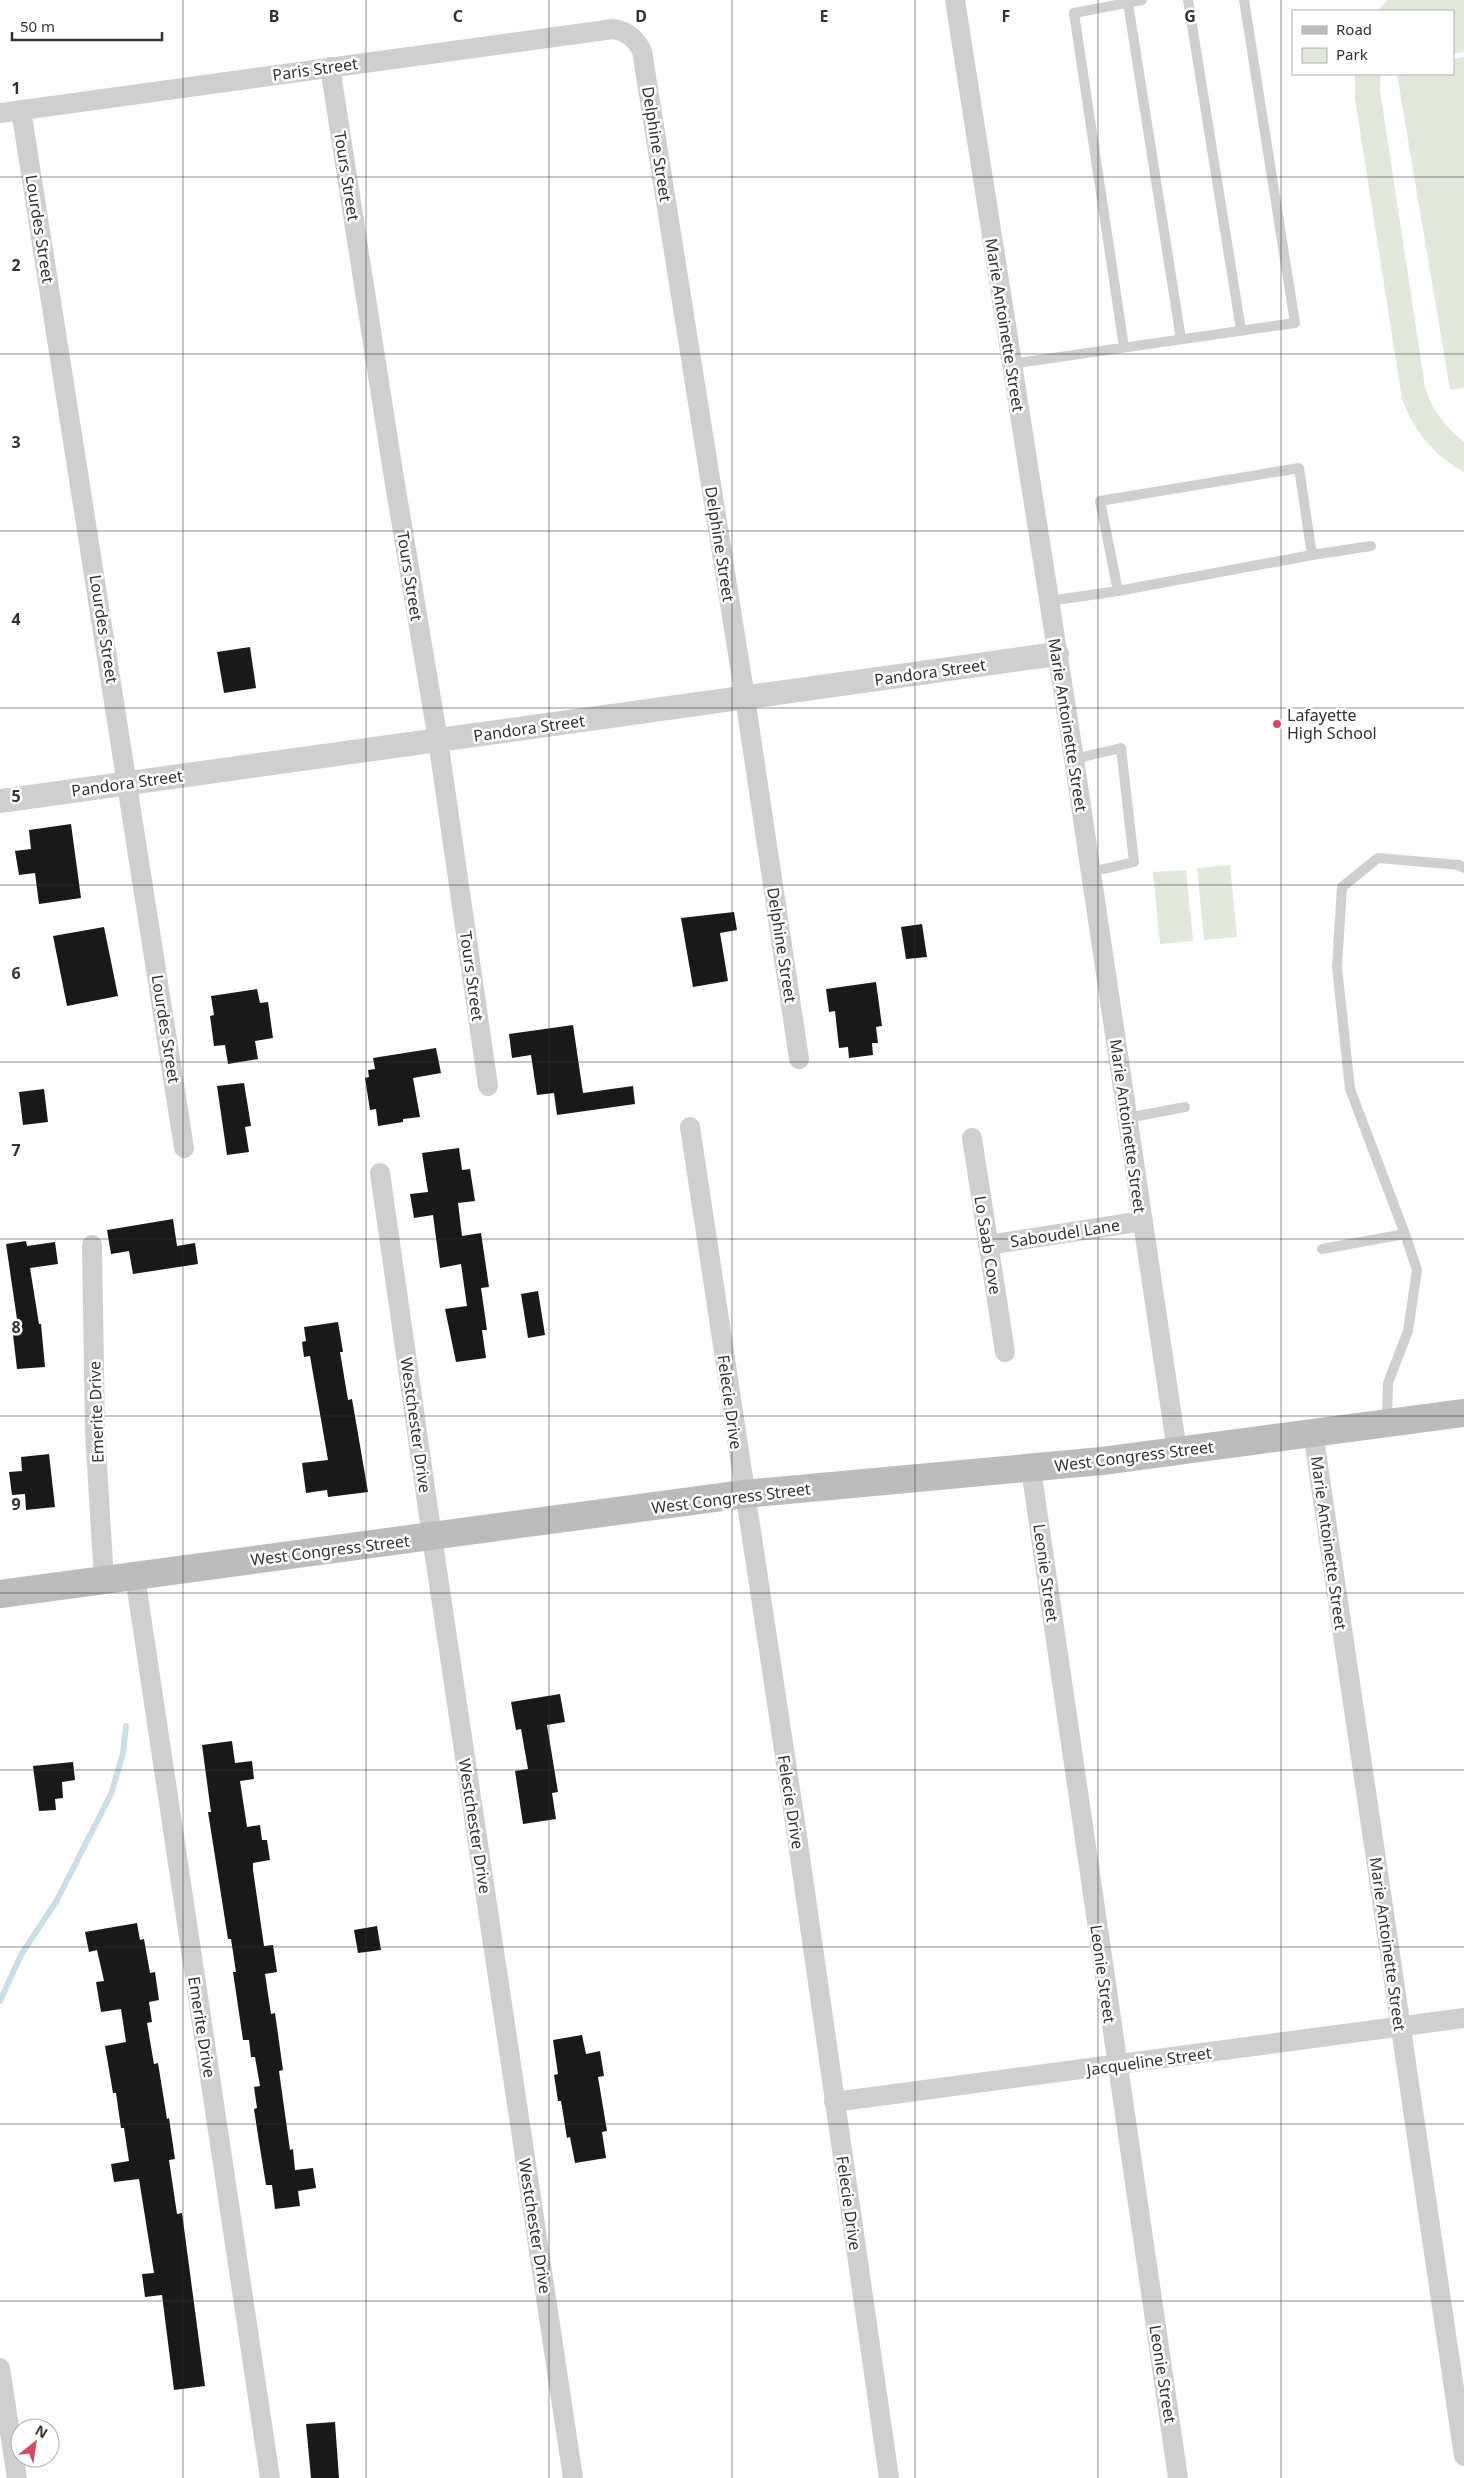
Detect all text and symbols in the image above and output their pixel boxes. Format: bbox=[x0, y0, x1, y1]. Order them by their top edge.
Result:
text: B bbox=[269, 5, 279, 27]
text: C bbox=[453, 5, 463, 27]
text: D bbox=[635, 5, 647, 27]
text: E bbox=[820, 5, 829, 27]
text: F bbox=[1002, 5, 1010, 27]
text: G bbox=[1184, 5, 1196, 27]
scale bar bbox=[12, 10, 162, 42]
legend bbox=[1292, 10, 1454, 75]
text: 50 m bbox=[20, 16, 55, 36]
text: Road bbox=[1336, 19, 1372, 39]
text: Park bbox=[1336, 44, 1368, 64]
street label: Paris Street bbox=[271, 52, 359, 86]
text: 1 bbox=[11, 77, 21, 99]
street label: Delphine Street bbox=[637, 85, 677, 203]
street label: Tours Street bbox=[329, 130, 365, 223]
street label: Lourdes Street bbox=[21, 173, 59, 285]
street label: Marie Antoinette Street bbox=[980, 237, 1030, 414]
text: 2 bbox=[11, 254, 21, 276]
text: 3 bbox=[11, 431, 21, 453]
street label: Delphine Street bbox=[700, 485, 740, 603]
street label: Tours Street bbox=[392, 530, 428, 623]
street label: Lourdes Street bbox=[85, 573, 123, 685]
text: 4 bbox=[11, 608, 21, 630]
street label: Marie Antoinette Street bbox=[1043, 637, 1093, 814]
street label: Pandora Street bbox=[873, 653, 987, 691]
place label: Lafayette High School bbox=[1287, 704, 1377, 744]
street label: Pandora Street bbox=[472, 709, 586, 747]
marker: Lafayette High School bbox=[1271, 718, 1283, 730]
street label: Pandora Street bbox=[70, 764, 184, 802]
text: 5 bbox=[11, 785, 21, 807]
street label: Delphine Street bbox=[762, 886, 802, 1004]
street label: Tours Street bbox=[455, 930, 489, 1023]
text: 6 bbox=[11, 962, 21, 984]
street label: Lourdes Street bbox=[147, 973, 185, 1085]
street label: Marie Antoinette Street bbox=[1105, 1038, 1151, 1215]
text: 7 bbox=[11, 1139, 21, 1161]
street label: Lo Saab Cove bbox=[969, 1194, 1007, 1296]
street label: Saboudel Lane bbox=[1009, 1213, 1121, 1253]
text: 8 bbox=[11, 1316, 21, 1338]
street label: Felecie Drive bbox=[712, 1353, 748, 1451]
street label: Westchester Drive bbox=[396, 1356, 436, 1494]
street label: Emerite Drive bbox=[83, 1361, 109, 1463]
street label: West Congress Street bbox=[1053, 1435, 1215, 1477]
street label: Marie Antoinette Street bbox=[1306, 1455, 1352, 1632]
street label: West Congress Street bbox=[650, 1477, 812, 1519]
text: 9 bbox=[11, 1493, 21, 1515]
street label: Leonie Street bbox=[1028, 1522, 1064, 1624]
street label: West Congress Street bbox=[249, 1529, 411, 1571]
street label: Felecie Drive bbox=[773, 1753, 809, 1851]
street label: Westchester Drive bbox=[453, 1757, 497, 1895]
street label: Marie Antoinette Street bbox=[1365, 1856, 1411, 2033]
street label: Leonie Street bbox=[1085, 1923, 1121, 2025]
street label: Emerite Drive bbox=[183, 1975, 221, 2079]
street label: Jacqueline Street bbox=[1083, 2041, 1213, 2081]
street label: Felecie Drive bbox=[831, 2154, 867, 2252]
street label: Westchester Drive bbox=[513, 2157, 557, 2295]
street label: Leonie Street bbox=[1144, 2323, 1182, 2425]
north arrow bbox=[10, 2418, 60, 2468]
text: N bbox=[32, 2420, 51, 2442]

